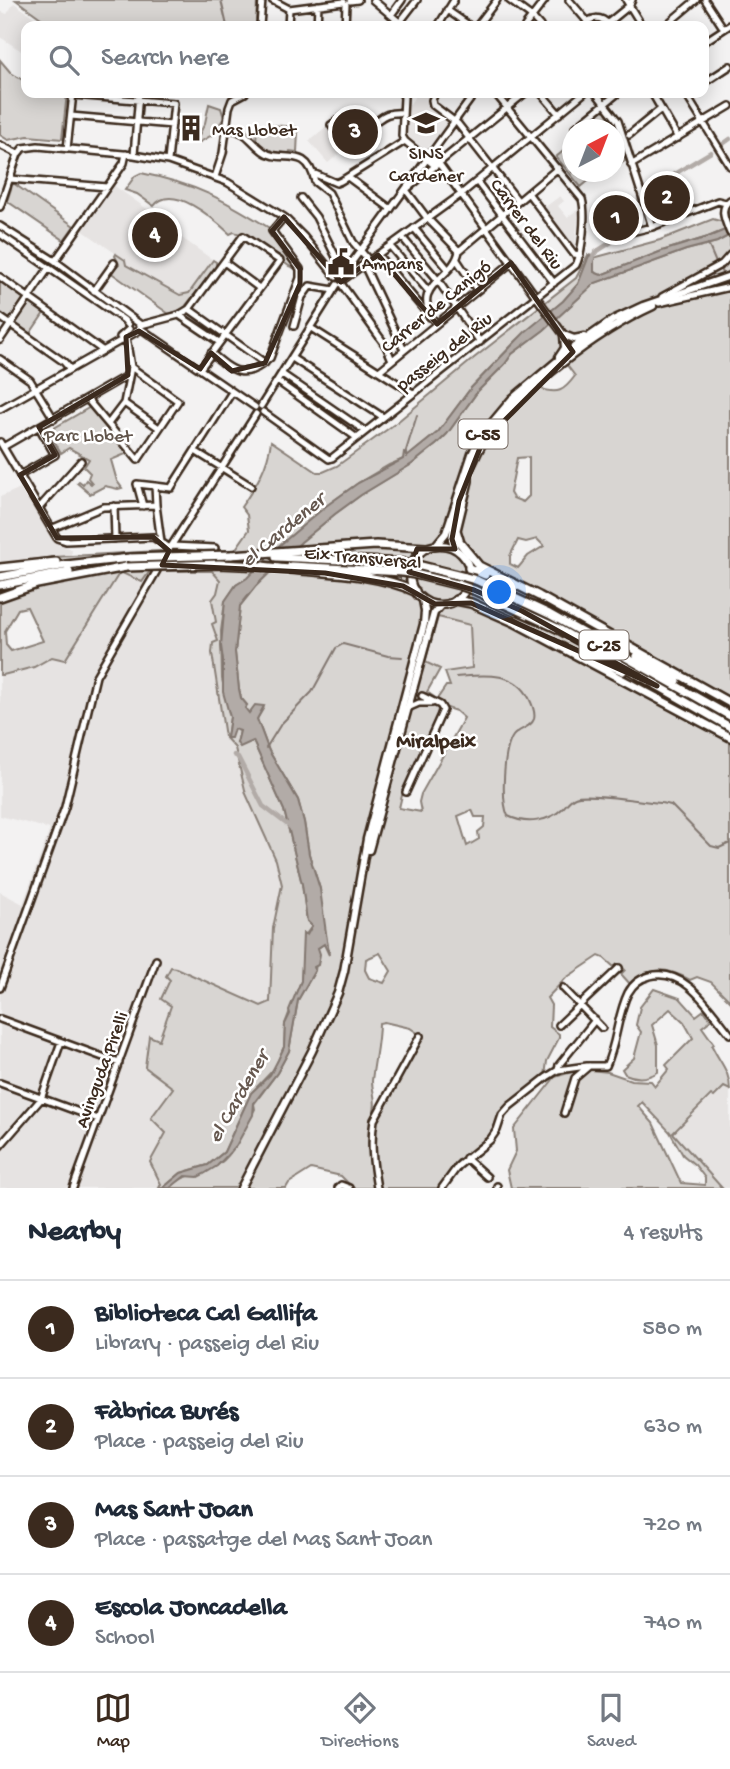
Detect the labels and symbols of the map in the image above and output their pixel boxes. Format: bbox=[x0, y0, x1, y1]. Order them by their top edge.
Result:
pin: 3 bbox=[332, 106, 378, 158]
school or university icon: SINS Cardener bbox=[411, 108, 441, 138]
building icon: Mas Llobet bbox=[176, 113, 206, 143]
north arrow bbox=[562, 119, 625, 182]
place label: Mas Llobet bbox=[212, 120, 298, 143]
place label: SINS Cardener bbox=[389, 144, 465, 189]
pin: 2 bbox=[644, 172, 690, 224]
street label: Carrer del Riu bbox=[484, 175, 567, 275]
pin: 1 bbox=[593, 192, 639, 244]
pin: 4 bbox=[132, 209, 178, 261]
public building icon: Ampans bbox=[326, 247, 356, 277]
place label: Ampans bbox=[362, 254, 424, 277]
street label: Carrer de Canigó bbox=[377, 256, 497, 359]
street label: passeig del Riu bbox=[392, 308, 498, 398]
road number: C-55 bbox=[458, 420, 508, 448]
park label: Parc Llobet bbox=[43, 426, 134, 449]
water label: el Cardener bbox=[237, 486, 335, 574]
street label: Eix Transversal bbox=[303, 543, 422, 576]
your location bbox=[482, 575, 516, 609]
road number: C-25 bbox=[580, 630, 628, 660]
district label: Miralpeix bbox=[396, 731, 477, 756]
street label: Avinguda Pirelli bbox=[72, 1009, 135, 1132]
water label: el Cardener bbox=[204, 1043, 279, 1148]

